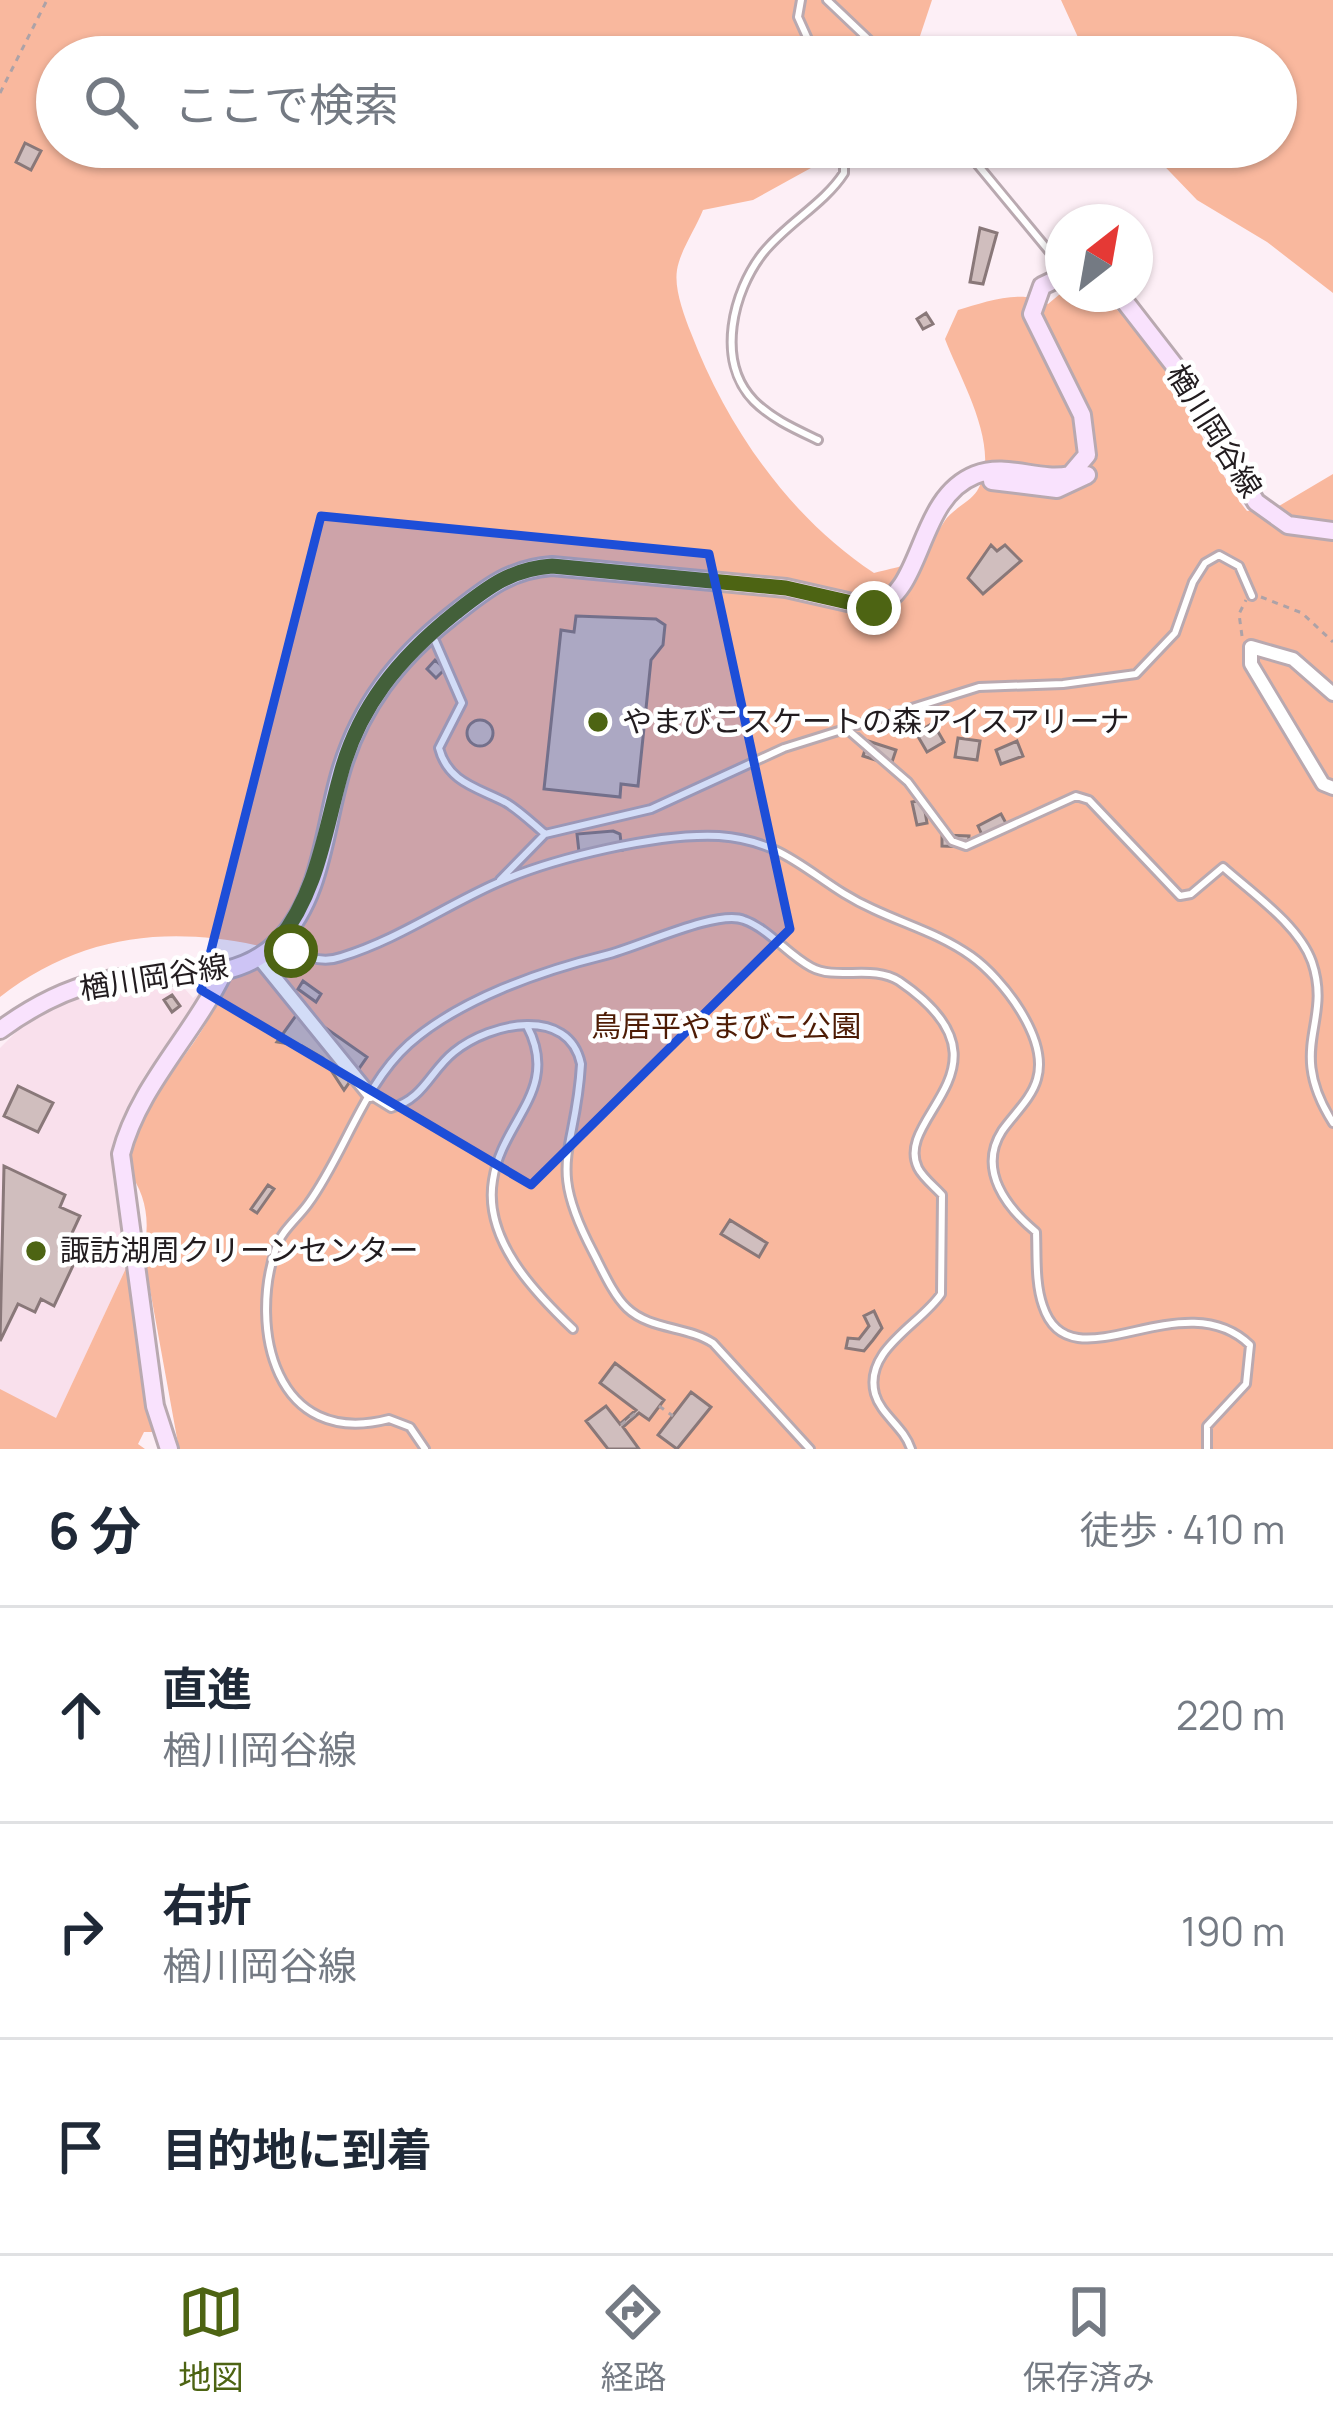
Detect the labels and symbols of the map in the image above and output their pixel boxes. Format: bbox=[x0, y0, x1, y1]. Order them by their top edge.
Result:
north arrow bbox=[1045, 204, 1153, 312]
street label: 楢川岡谷線 bbox=[1158, 356, 1272, 505]
route end bbox=[847, 581, 901, 635]
place label: やまびこスケートの森アイスアリーナ bbox=[622, 700, 1130, 741]
marker: やまびこスケートの森アイスアリーナ bbox=[585, 709, 611, 735]
route start bbox=[264, 924, 318, 978]
street label: 楢川岡谷線 bbox=[76, 945, 231, 1008]
park label: 鳥居平やまびこ公園 bbox=[591, 1005, 861, 1046]
place label: 諏訪湖周クリーンセンター bbox=[60, 1229, 419, 1270]
marker: 諏訪湖周クリーンセンター bbox=[23, 1238, 49, 1264]

